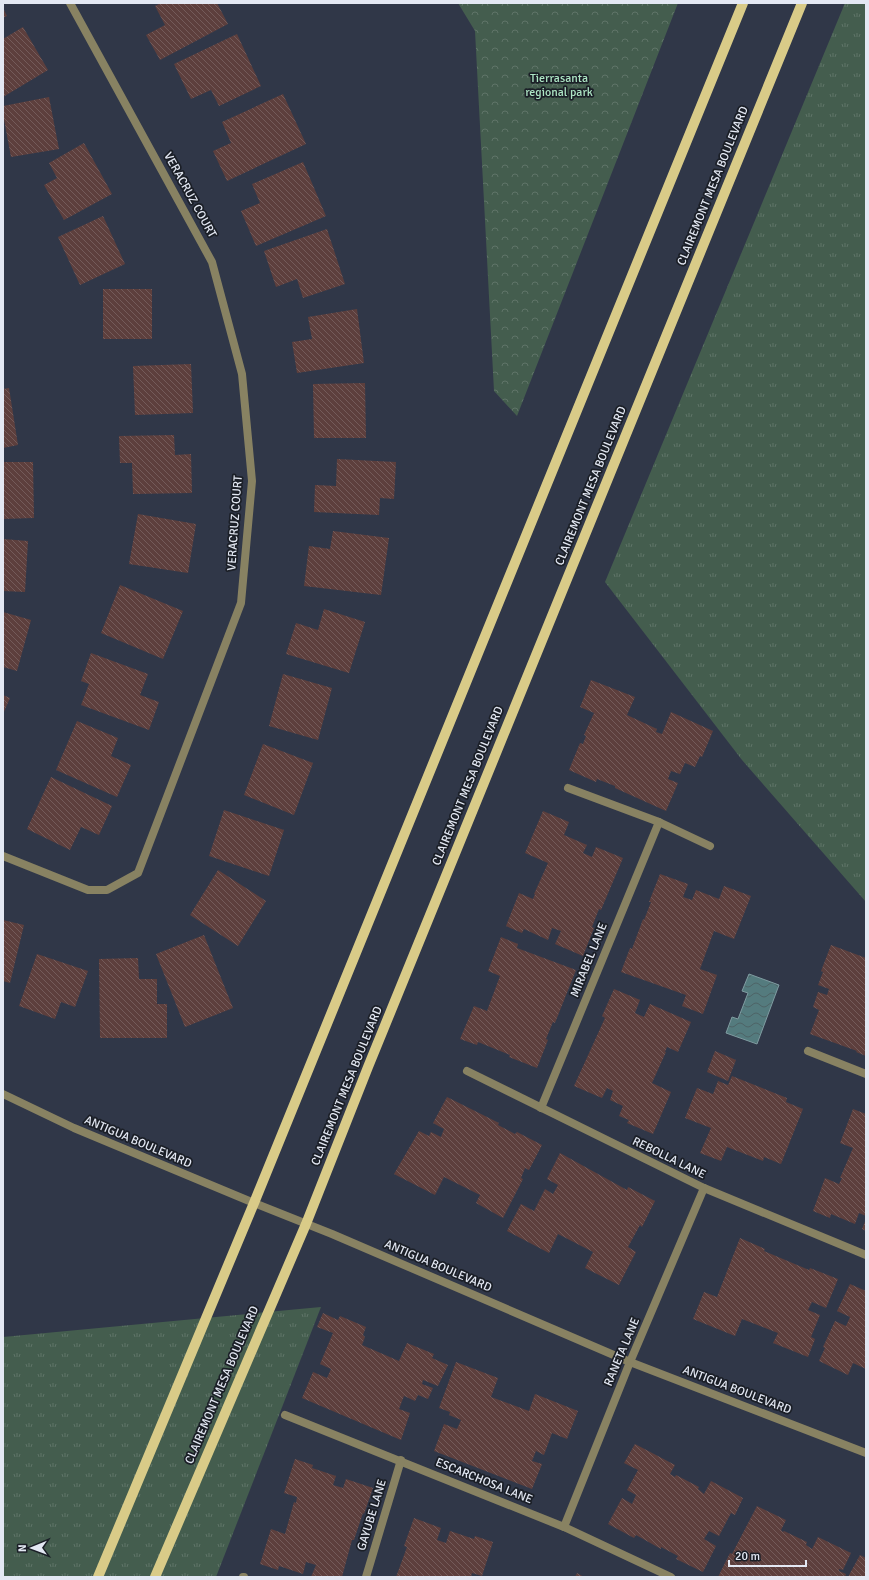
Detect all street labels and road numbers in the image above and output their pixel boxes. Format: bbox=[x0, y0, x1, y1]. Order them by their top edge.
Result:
street label: CLAIREMONT MESA BOULEVARD bbox=[674, 104, 752, 268]
street label: VERACRUZ COURT bbox=[160, 150, 220, 241]
street label: CLAIREMONT MESA BOULEVARD bbox=[552, 404, 630, 568]
street label: VERACRUZ COURT bbox=[224, 475, 246, 571]
street label: CLAIREMONT MESA BOULEVARD bbox=[429, 704, 507, 868]
street label: MIRABEL LANE bbox=[567, 920, 611, 999]
street label: CLAIREMONT MESA BOULEVARD bbox=[308, 1004, 386, 1168]
street label: ANTIGUA BOULEVARD bbox=[82, 1113, 194, 1171]
street label: REBOLLA LANE bbox=[630, 1134, 708, 1182]
street label: ANTIGUA BOULEVARD bbox=[382, 1237, 494, 1295]
street label: CLAIREMONT MESA BOULEVARD bbox=[182, 1303, 262, 1466]
street label: RANETA LANE bbox=[601, 1315, 643, 1389]
street label: ANTIGUA BOULEVARD bbox=[681, 1362, 794, 1418]
street label: ESCARCHOSA LANE bbox=[433, 1455, 535, 1507]
street label: GAYUBE LANE bbox=[354, 1477, 390, 1552]

